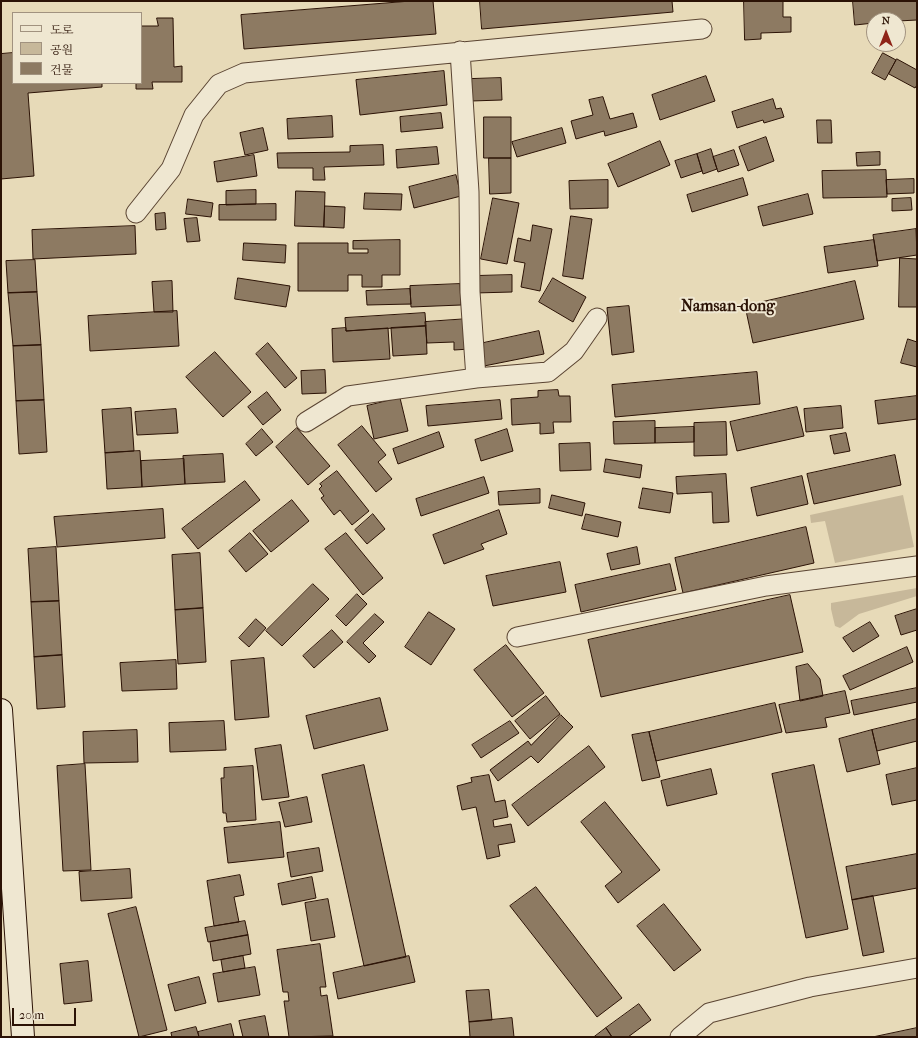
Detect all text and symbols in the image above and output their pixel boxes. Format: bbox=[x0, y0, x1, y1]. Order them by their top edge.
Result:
legend bbox=[12, 12, 142, 84]
north arrow bbox=[866, 12, 906, 52]
text: N bbox=[882, 14, 890, 27]
text: 도로 bbox=[50, 23, 73, 37]
text: 공원 bbox=[50, 43, 73, 57]
text: 건물 bbox=[50, 63, 73, 77]
district label: Namsan-dong bbox=[681, 297, 775, 317]
scale bar bbox=[14, 1000, 78, 1026]
text: 20 m bbox=[19, 1008, 44, 1022]

